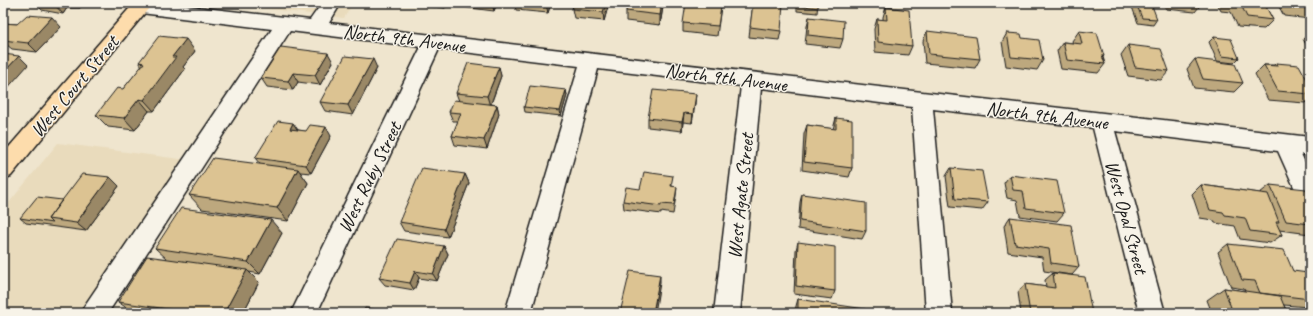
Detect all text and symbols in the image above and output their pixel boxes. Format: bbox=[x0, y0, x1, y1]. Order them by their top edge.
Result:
street label: North 9th Avenue bbox=[342, 19, 468, 59]
street label: West Court Street bbox=[25, 29, 126, 142]
street label: North 9th Avenue bbox=[664, 58, 790, 98]
street label: North 9th Avenue bbox=[985, 96, 1111, 136]
street label: West Ruby Street bbox=[332, 116, 408, 237]
street label: West Agate Street bbox=[721, 130, 760, 260]
street label: West Opal Street bbox=[1099, 158, 1154, 279]

